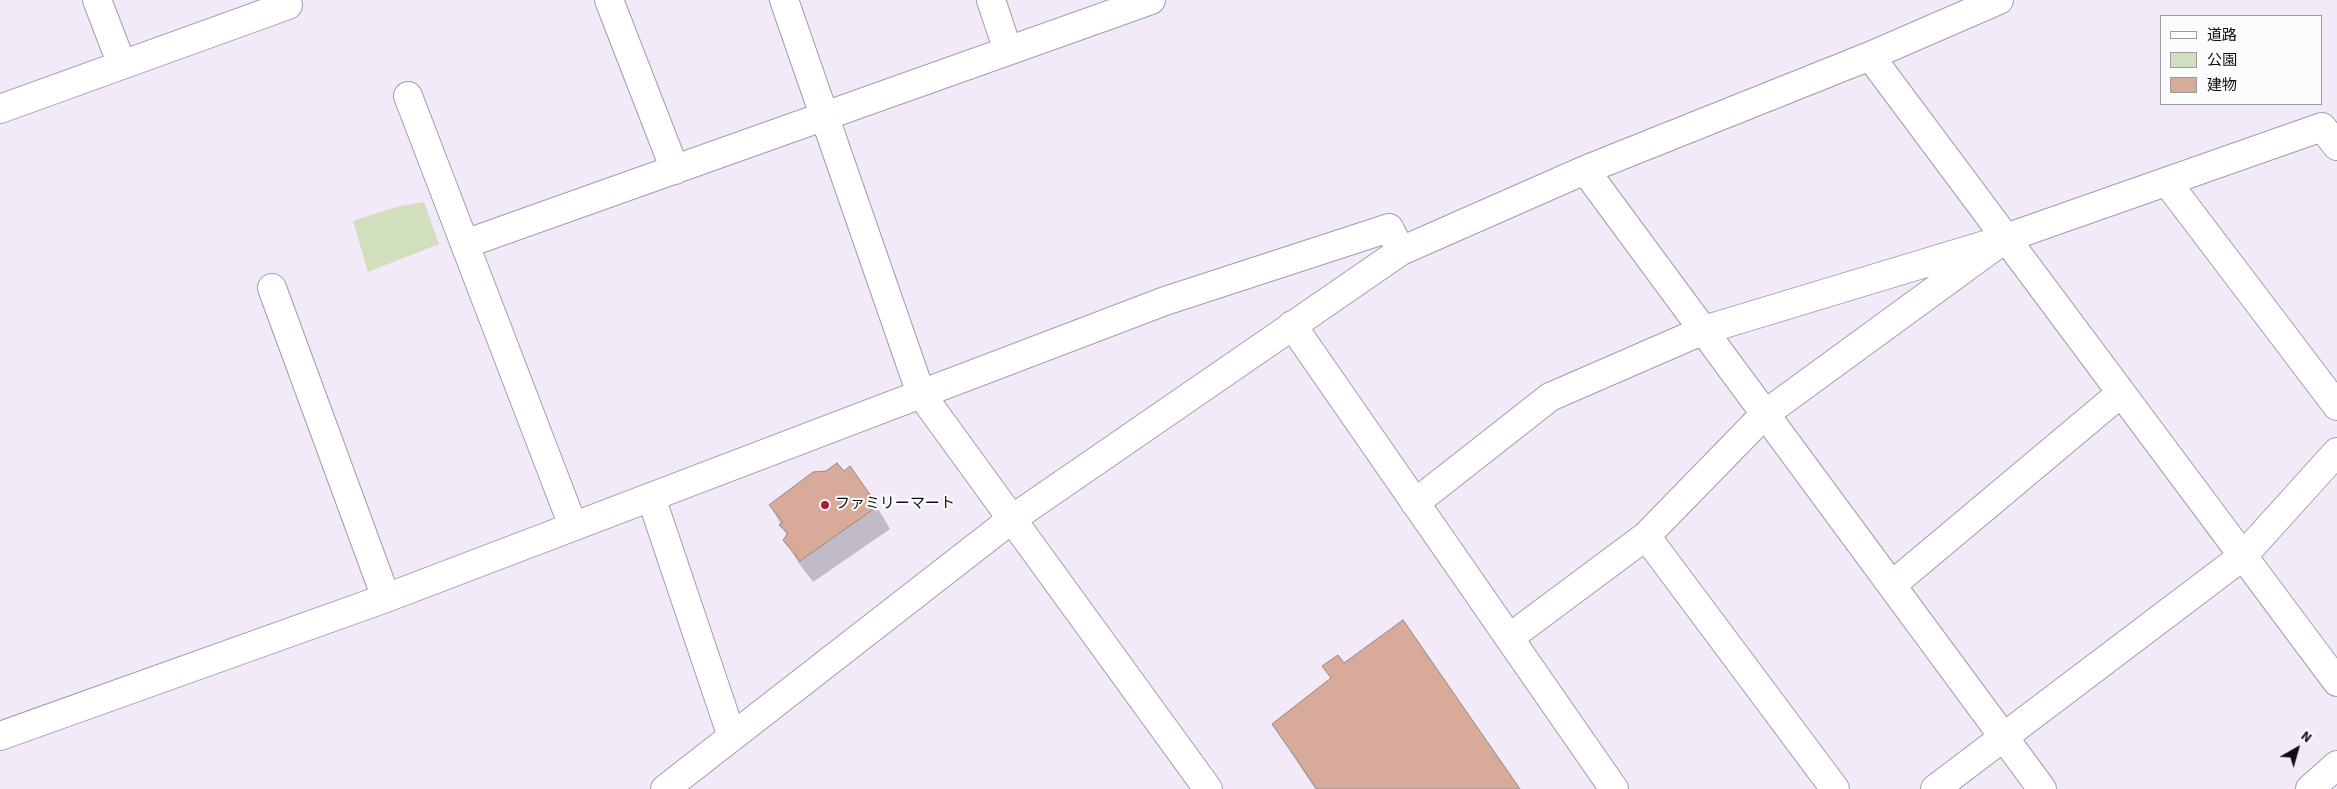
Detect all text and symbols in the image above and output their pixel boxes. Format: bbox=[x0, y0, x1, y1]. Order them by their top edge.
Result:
legend bbox=[2160, 15, 2322, 105]
text: 道路 bbox=[2207, 25, 2237, 46]
text: 公園 bbox=[2207, 50, 2237, 71]
text: 建物 bbox=[2207, 75, 2237, 96]
place label: ファミリーマート bbox=[835, 496, 955, 514]
marker: ファミリーマート bbox=[819, 499, 831, 511]
north arrow bbox=[2272, 724, 2322, 774]
text: N bbox=[2296, 726, 2316, 748]

